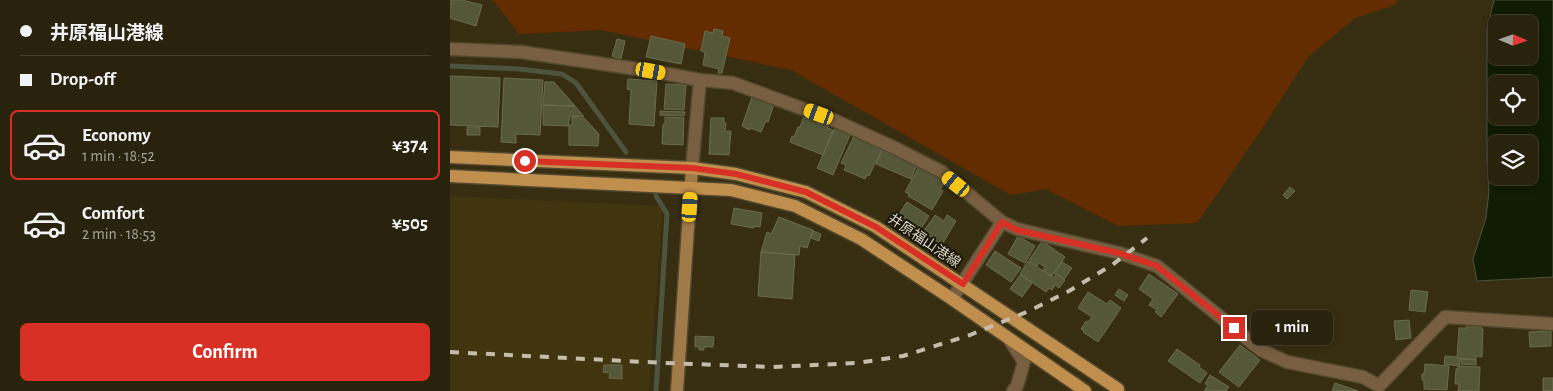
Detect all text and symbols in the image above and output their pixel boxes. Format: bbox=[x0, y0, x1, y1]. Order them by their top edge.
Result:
north arrow bbox=[1488, 15, 1538, 65]
map controls bbox=[1488, 15, 1538, 185]
text: 井原福山港線 bbox=[50, 24, 164, 43]
car bbox=[634, 61, 667, 81]
text: Drop-off bbox=[50, 70, 115, 89]
button: locate bbox=[1488, 75, 1538, 125]
car bbox=[802, 102, 835, 126]
icon: car bbox=[22, 123, 67, 168]
text: Economy bbox=[82, 126, 151, 145]
button: layers bbox=[1488, 135, 1538, 185]
text: ¥374 bbox=[392, 136, 428, 155]
text: 1 min · 18:52 bbox=[82, 148, 155, 164]
route start bbox=[514, 150, 536, 172]
car bbox=[939, 169, 972, 199]
car bbox=[681, 192, 698, 222]
icon: car bbox=[22, 201, 67, 246]
text: Comfort bbox=[82, 204, 144, 223]
street label: 井原福山港線 bbox=[885, 210, 964, 270]
text: ¥505 bbox=[392, 214, 428, 233]
text: 2 min · 18:53 bbox=[82, 226, 156, 242]
callout: 1 min bbox=[1252, 310, 1334, 346]
route end bbox=[1223, 317, 1245, 339]
text: 1 min bbox=[1275, 319, 1309, 335]
button: Confirm bbox=[20, 323, 430, 381]

